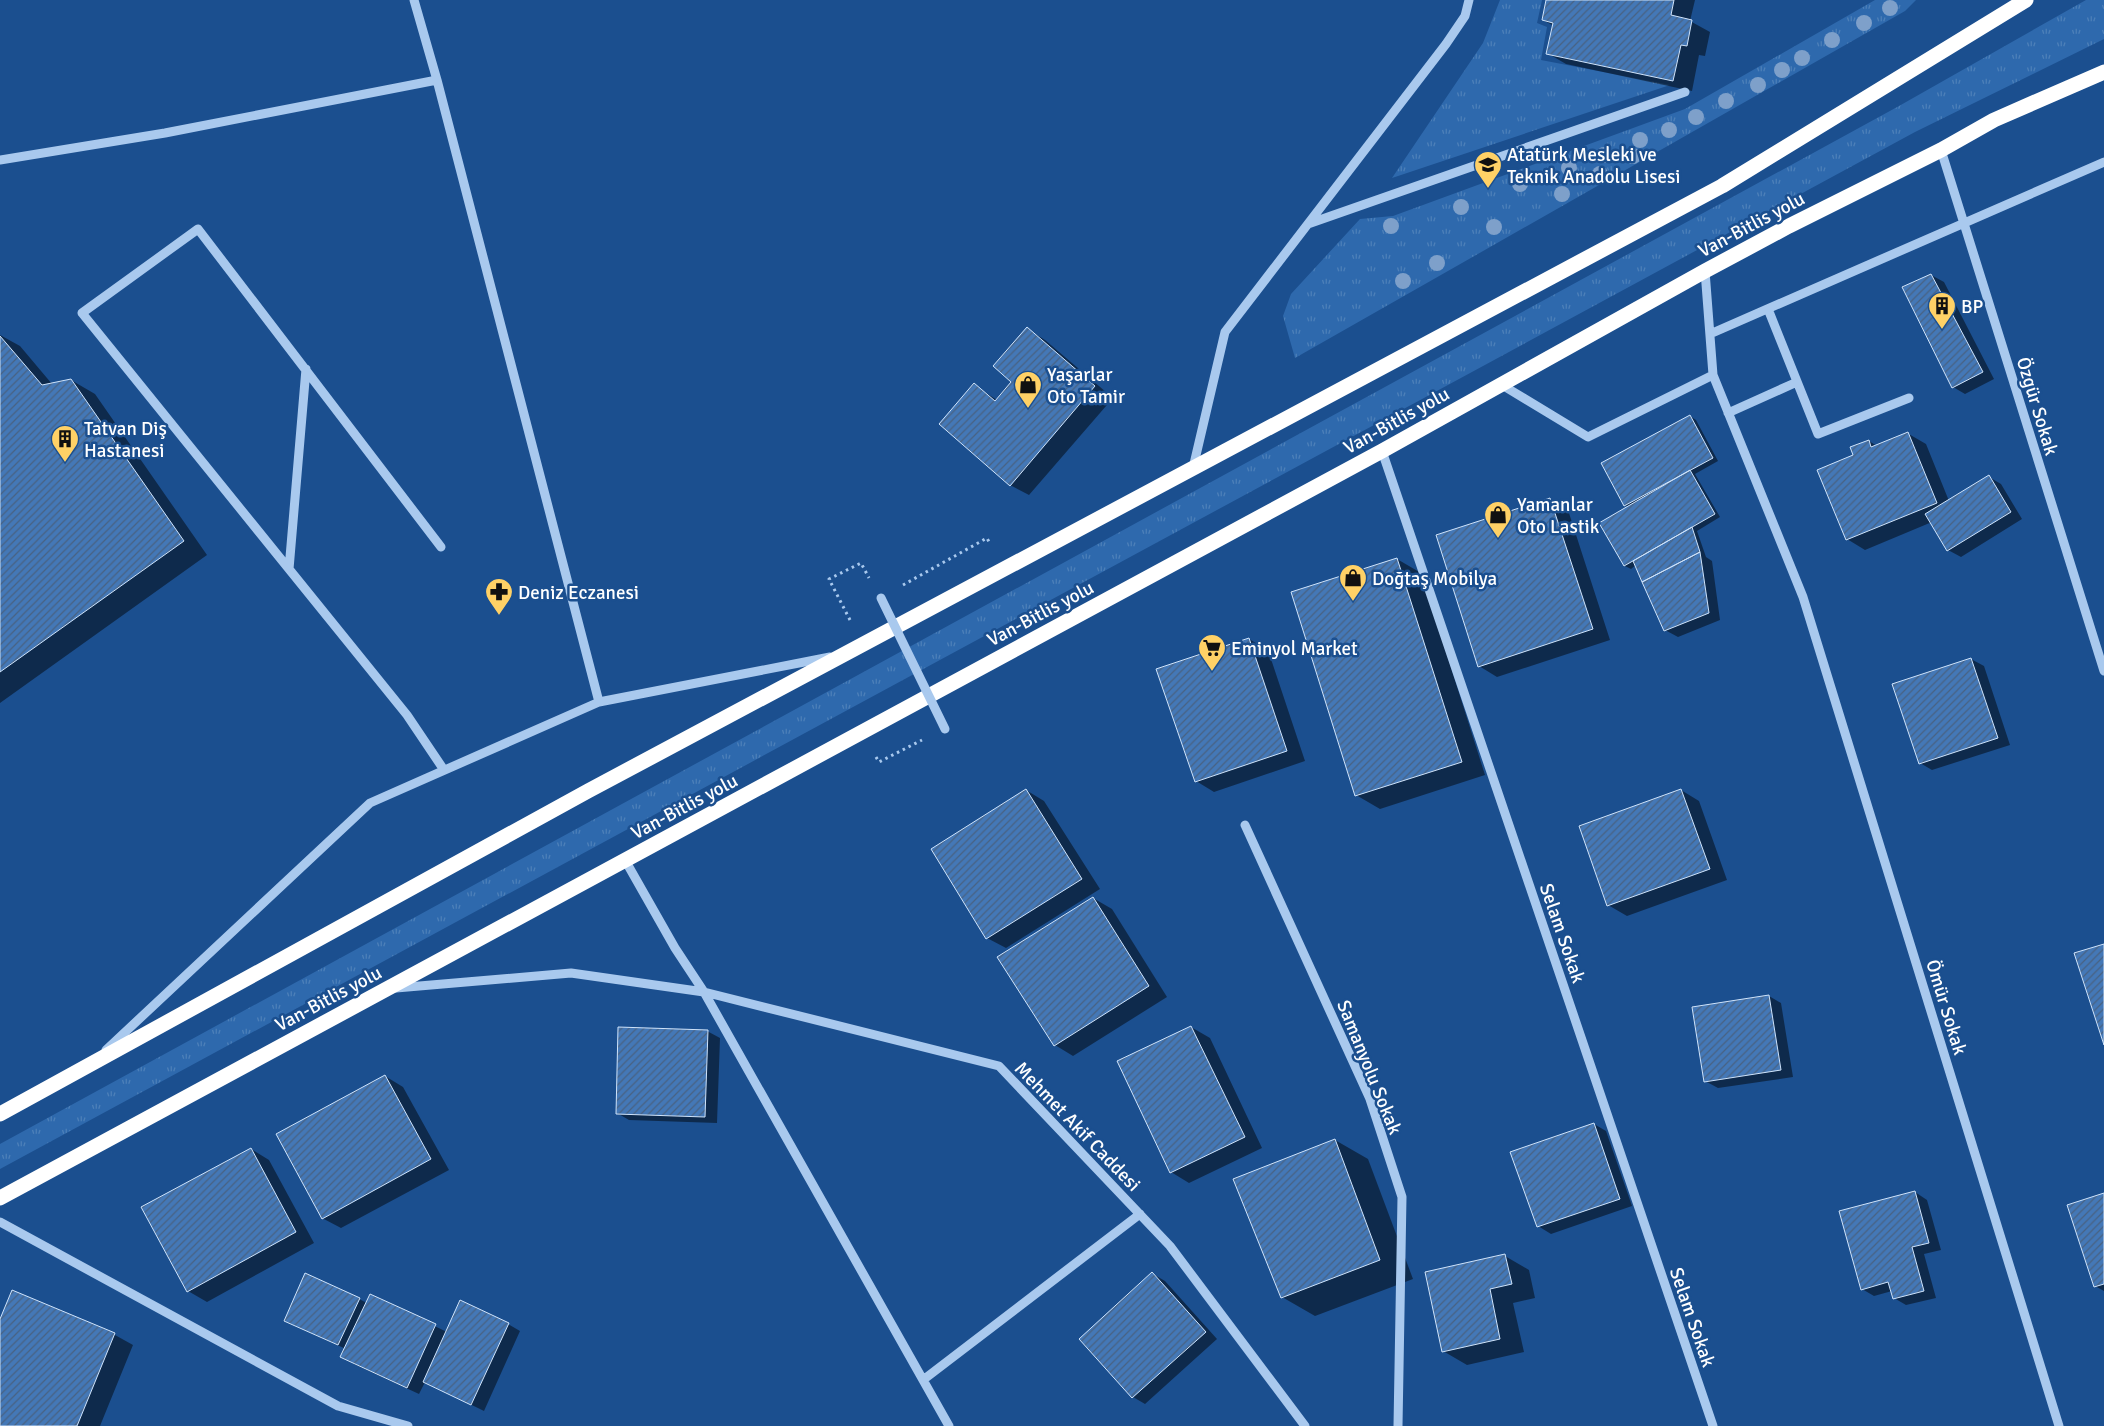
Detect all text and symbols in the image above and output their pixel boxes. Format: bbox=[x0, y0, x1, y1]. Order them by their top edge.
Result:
place label: Atatürk Mesleki ve Teknik Anadolu Lisesi bbox=[1507, 143, 1681, 189]
school or university icon: Atatürk Mesleki ve Teknik Anadolu Lisesi bbox=[1473, 150, 1503, 189]
street label: Van-Bitlis yolu bbox=[1694, 187, 1809, 263]
building icon: BP bbox=[1927, 291, 1957, 330]
place label: BP bbox=[1961, 295, 1983, 319]
street label: Özgür Sokak bbox=[2011, 354, 2063, 459]
place label: Yaşarlar Oto Tamir bbox=[1047, 363, 1125, 409]
shop icon: Yaşarlar Oto Tamir bbox=[1013, 370, 1043, 409]
street label: Van-Bitlis yolu bbox=[1339, 382, 1454, 460]
place label: Tatvan Diş Hastanesi bbox=[84, 417, 167, 463]
building icon: Tatvan Diş Hastanesi bbox=[50, 424, 80, 463]
place label: Yamanlar Oto Lastik bbox=[1517, 493, 1600, 539]
shop icon: Yamanlar Oto Lastik bbox=[1483, 500, 1513, 539]
shop icon: Doğtaş Mobilya bbox=[1338, 563, 1368, 602]
place label: Doğtaş Mobilya bbox=[1372, 567, 1497, 591]
street label: Van-Bitlis yolu bbox=[983, 576, 1098, 652]
pharmacy icon: Deniz Eczanesi bbox=[484, 577, 514, 616]
place label: Deniz Eczanesi bbox=[518, 581, 639, 605]
supermarket icon: Eminyol Market bbox=[1197, 633, 1227, 672]
place label: Eminyol Market bbox=[1231, 637, 1358, 661]
street label: Van-Bitlis yolu bbox=[627, 769, 742, 845]
street label: Selam Sokak bbox=[1534, 880, 1590, 987]
street label: Ömür Sokak bbox=[1920, 957, 1972, 1058]
street label: Van-Bitlis yolu bbox=[271, 961, 386, 1037]
street label: Samanyolu Sokak bbox=[1331, 997, 1407, 1138]
street label: Mehmet Akif Caddesi bbox=[1009, 1057, 1145, 1197]
street label: Selam Sokak bbox=[1664, 1264, 1720, 1371]

